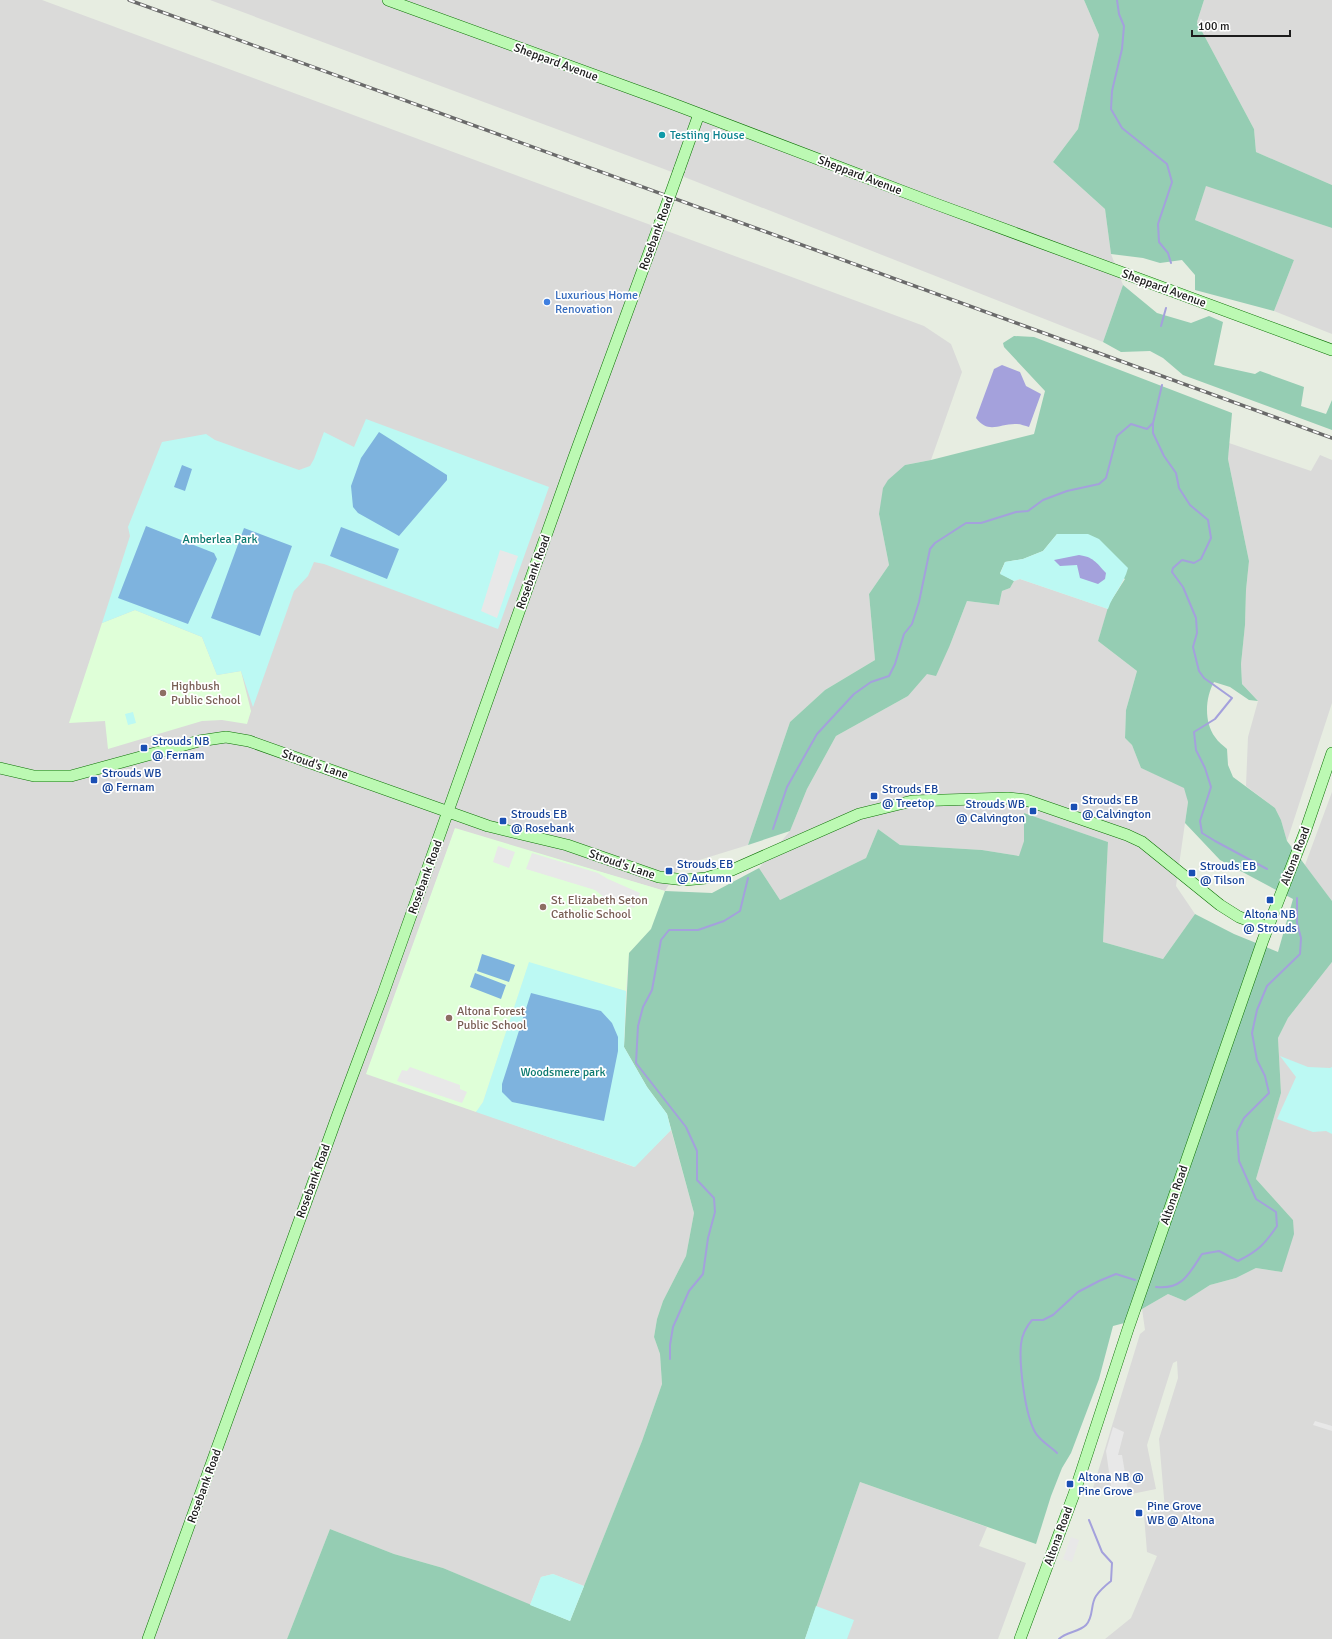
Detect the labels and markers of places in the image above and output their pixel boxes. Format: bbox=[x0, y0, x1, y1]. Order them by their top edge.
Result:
place label: Testiing House bbox=[670, 128, 745, 143]
marker: Testiing House bbox=[657, 130, 667, 140]
place label: Luxurious Home Renovation bbox=[555, 288, 638, 317]
marker: Luxurious Home Renovation bbox=[542, 297, 552, 307]
place label: Highbush Public School bbox=[171, 679, 241, 708]
marker: Highbush Public School bbox=[158, 688, 168, 698]
place label: Strouds NB @ Fernam bbox=[152, 734, 210, 763]
marker: Strouds NB @ Fernam bbox=[139, 743, 149, 753]
place label: Strouds WB @ Fernam bbox=[102, 766, 162, 795]
marker: Strouds WB @ Fernam bbox=[89, 775, 99, 785]
place label: Strouds EB @ Treetop bbox=[882, 782, 938, 811]
marker: Strouds EB @ Treetop bbox=[869, 791, 879, 801]
place label: Strouds EB @ Calvington bbox=[1082, 793, 1151, 822]
place label: Strouds WB @ Calvington bbox=[956, 797, 1025, 826]
marker: Strouds EB @ Calvington bbox=[1069, 802, 1079, 812]
marker: Strouds WB @ Calvington bbox=[1028, 806, 1038, 816]
place label: Strouds EB @ Rosebank bbox=[511, 807, 575, 836]
marker: Strouds EB @ Rosebank bbox=[498, 816, 508, 826]
place label: Strouds EB @ Autumn bbox=[677, 857, 733, 886]
place label: Strouds EB @ Tilson bbox=[1200, 859, 1256, 888]
marker: Strouds EB @ Autumn bbox=[664, 866, 674, 876]
marker: Strouds EB @ Tilson bbox=[1187, 868, 1197, 878]
place label: St. Elizabeth Seton Catholic School bbox=[551, 893, 648, 922]
marker: Altona NB @ Strouds bbox=[1265, 895, 1275, 905]
marker: St. Elizabeth Seton Catholic School bbox=[538, 902, 548, 912]
place label: Altona NB @ Strouds bbox=[1243, 907, 1297, 936]
place label: Altona Forest Public School bbox=[457, 1004, 527, 1033]
marker: Altona Forest Public School bbox=[444, 1013, 454, 1023]
place label: Altona NB @ Pine Grove bbox=[1078, 1470, 1144, 1499]
marker: Altona NB @ Pine Grove bbox=[1065, 1479, 1075, 1489]
place label: Pine Grove WB @ Altona bbox=[1147, 1499, 1215, 1528]
marker: Pine Grove WB @ Altona bbox=[1134, 1508, 1144, 1518]

